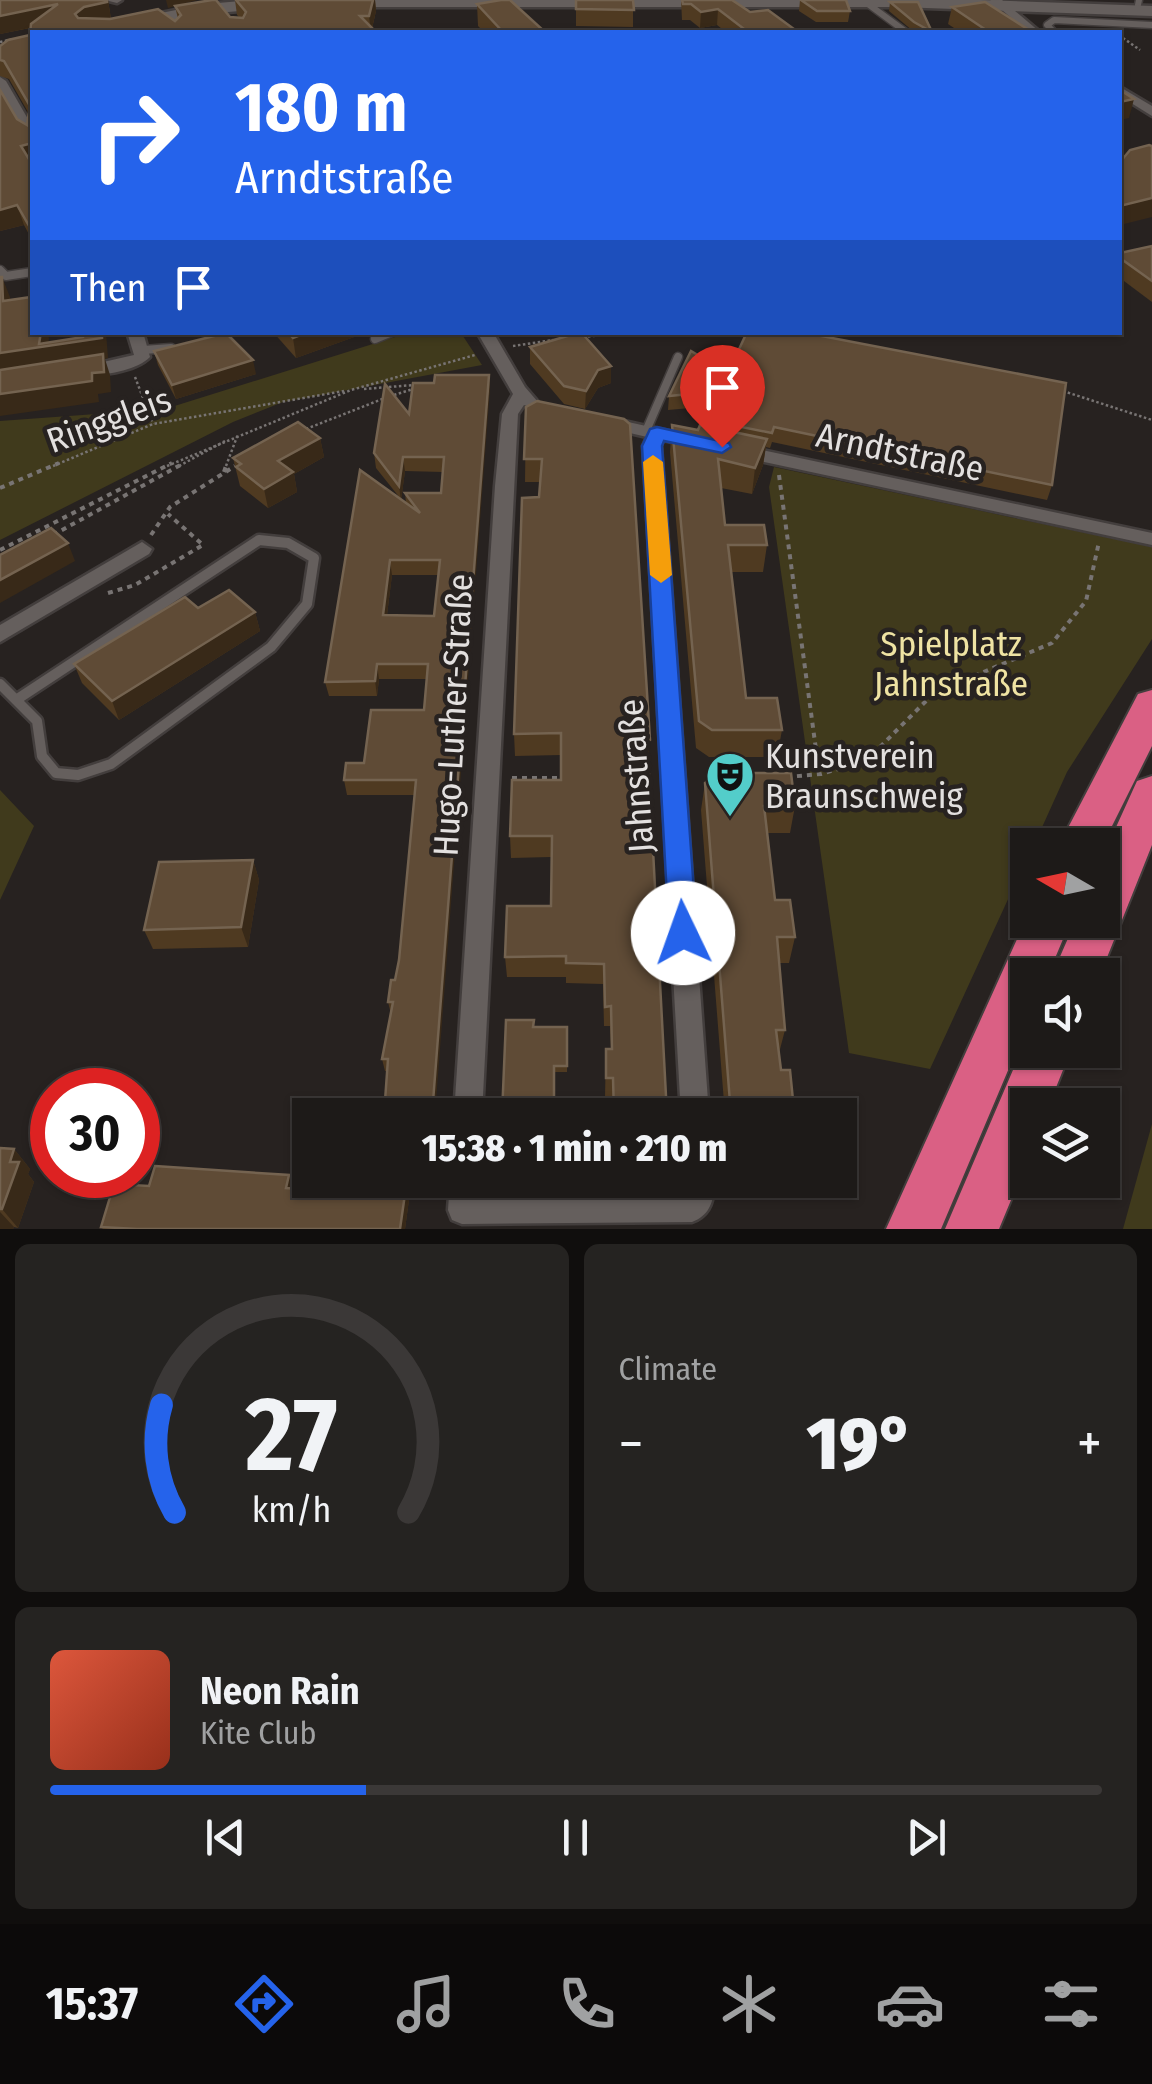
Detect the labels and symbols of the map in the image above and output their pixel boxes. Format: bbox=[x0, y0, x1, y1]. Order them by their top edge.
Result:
pin bbox=[680, 345, 765, 448]
street label: Ringgleis bbox=[41, 378, 177, 462]
street label: Arndtstraße bbox=[813, 414, 987, 490]
street label: Hugo-Luther-Straße bbox=[425, 573, 481, 857]
park label: Spielplatz Jahnstraße bbox=[874, 623, 1028, 705]
street label: Jahnstraße bbox=[610, 698, 662, 854]
place label: Kunstverein Braunschweig bbox=[765, 735, 964, 817]
theatre icon: Kunstverein Braunschweig bbox=[704, 750, 756, 818]
north arrow bbox=[1010, 828, 1120, 938]
position arrow bbox=[631, 881, 735, 985]
speed limit sign: 30 bbox=[30, 1068, 160, 1198]

